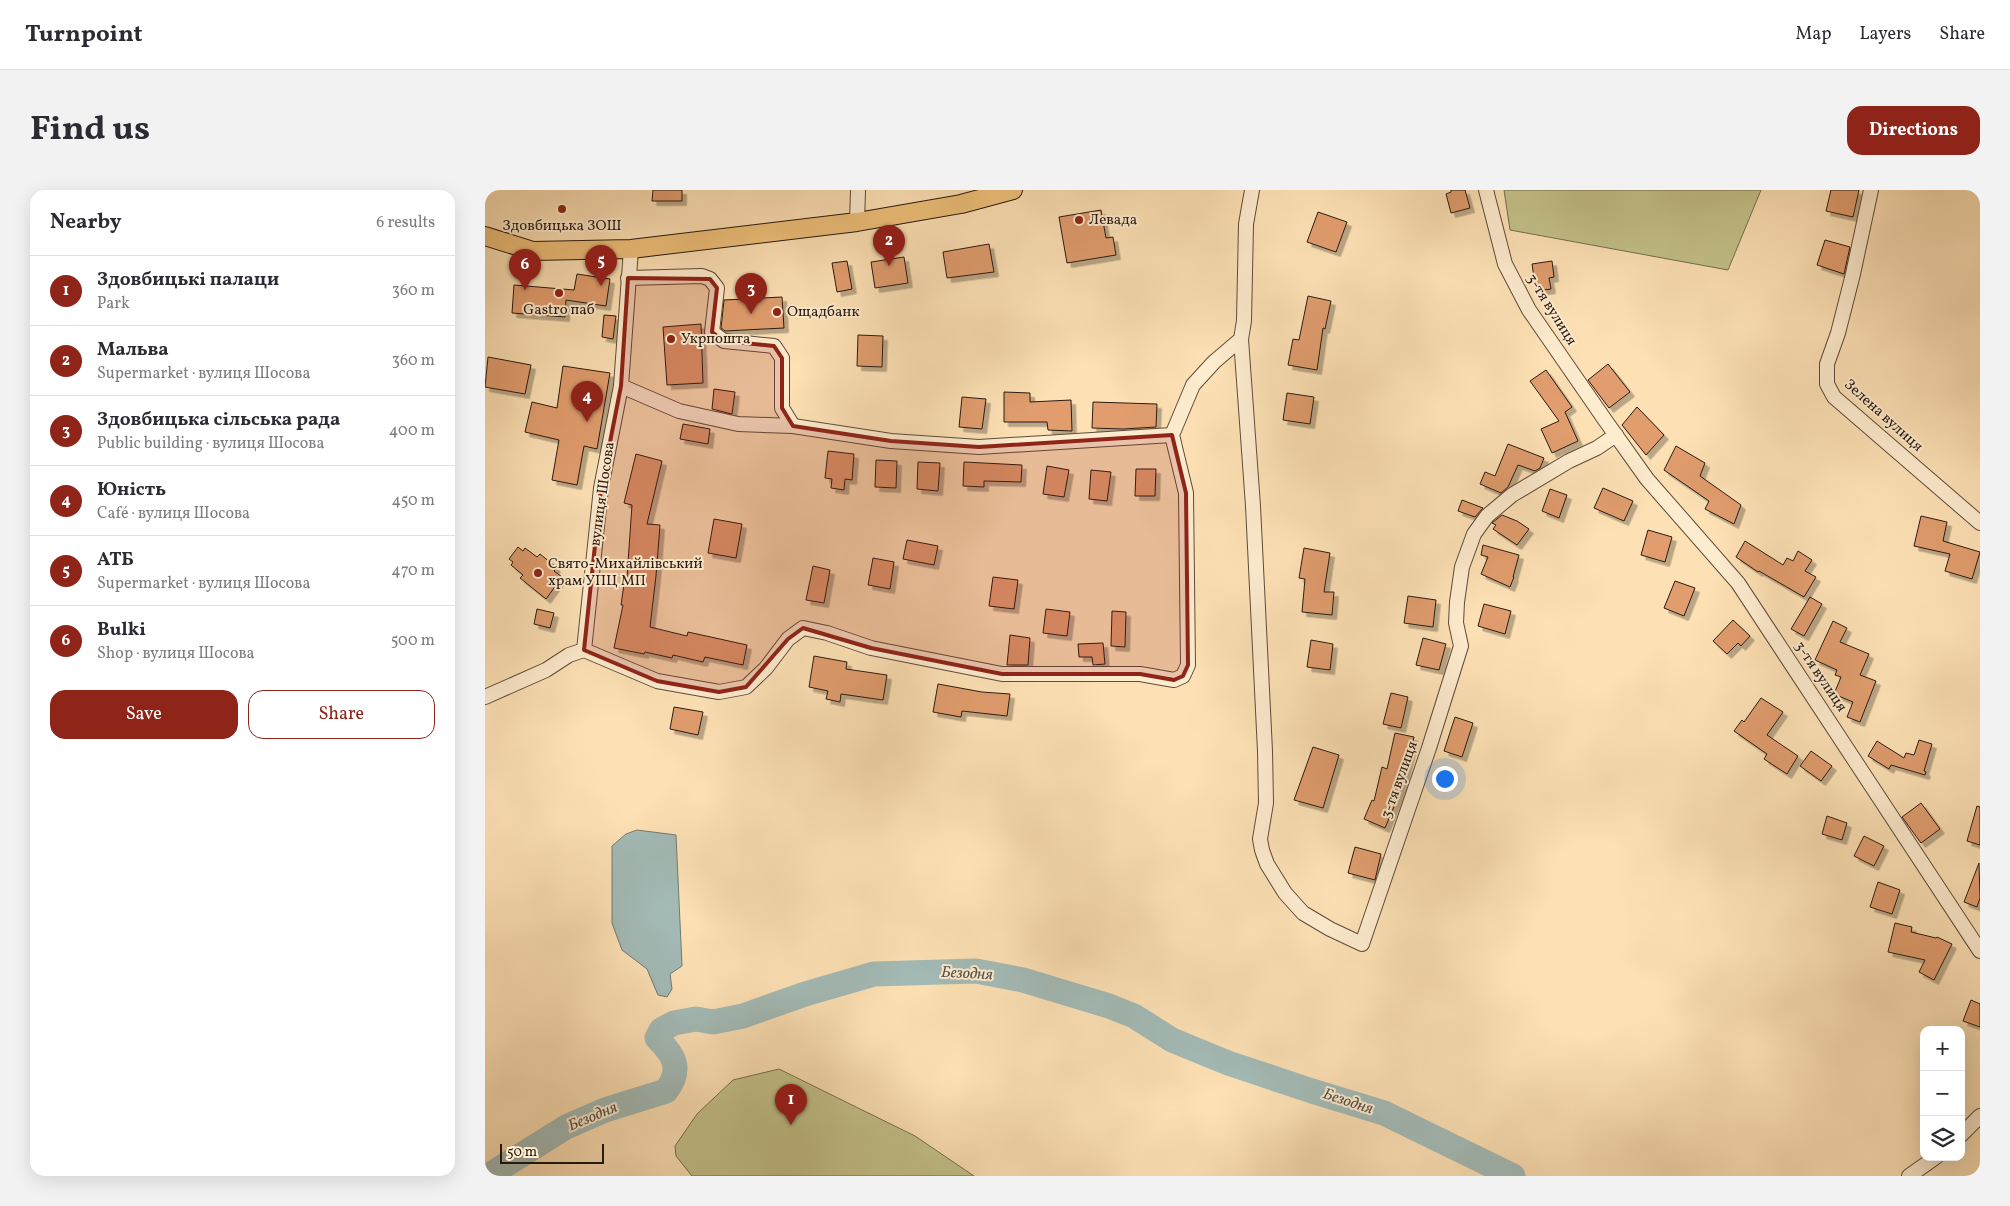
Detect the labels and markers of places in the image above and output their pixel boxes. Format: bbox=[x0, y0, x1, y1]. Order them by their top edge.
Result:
marker: Здовбицька ЗОШ bbox=[556, 203, 568, 215]
place label: Левада bbox=[1089, 210, 1137, 231]
marker: Левада bbox=[1073, 214, 1085, 226]
place label: Здовбицька ЗОШ bbox=[502, 216, 622, 237]
pin: 2 bbox=[873, 225, 905, 266]
pin: 5 bbox=[585, 245, 617, 286]
pin: 6 bbox=[509, 249, 541, 290]
pin: 3 bbox=[735, 273, 767, 314]
marker: Gastro паб bbox=[553, 287, 565, 299]
place label: Gastro паб bbox=[523, 300, 595, 321]
place label: Ощадбанк bbox=[787, 302, 860, 323]
marker: Ощадбанк bbox=[771, 306, 783, 318]
place label: Укрпошта bbox=[681, 329, 750, 350]
marker: Укрпошта bbox=[665, 333, 677, 345]
pin: 4 bbox=[571, 381, 603, 422]
place label: Свято-Михайлівський храм УПЦ МП bbox=[548, 554, 703, 592]
marker: Свято-Михайлівський храм УПЦ МП bbox=[532, 567, 544, 579]
pin: 1 bbox=[775, 1084, 807, 1125]

